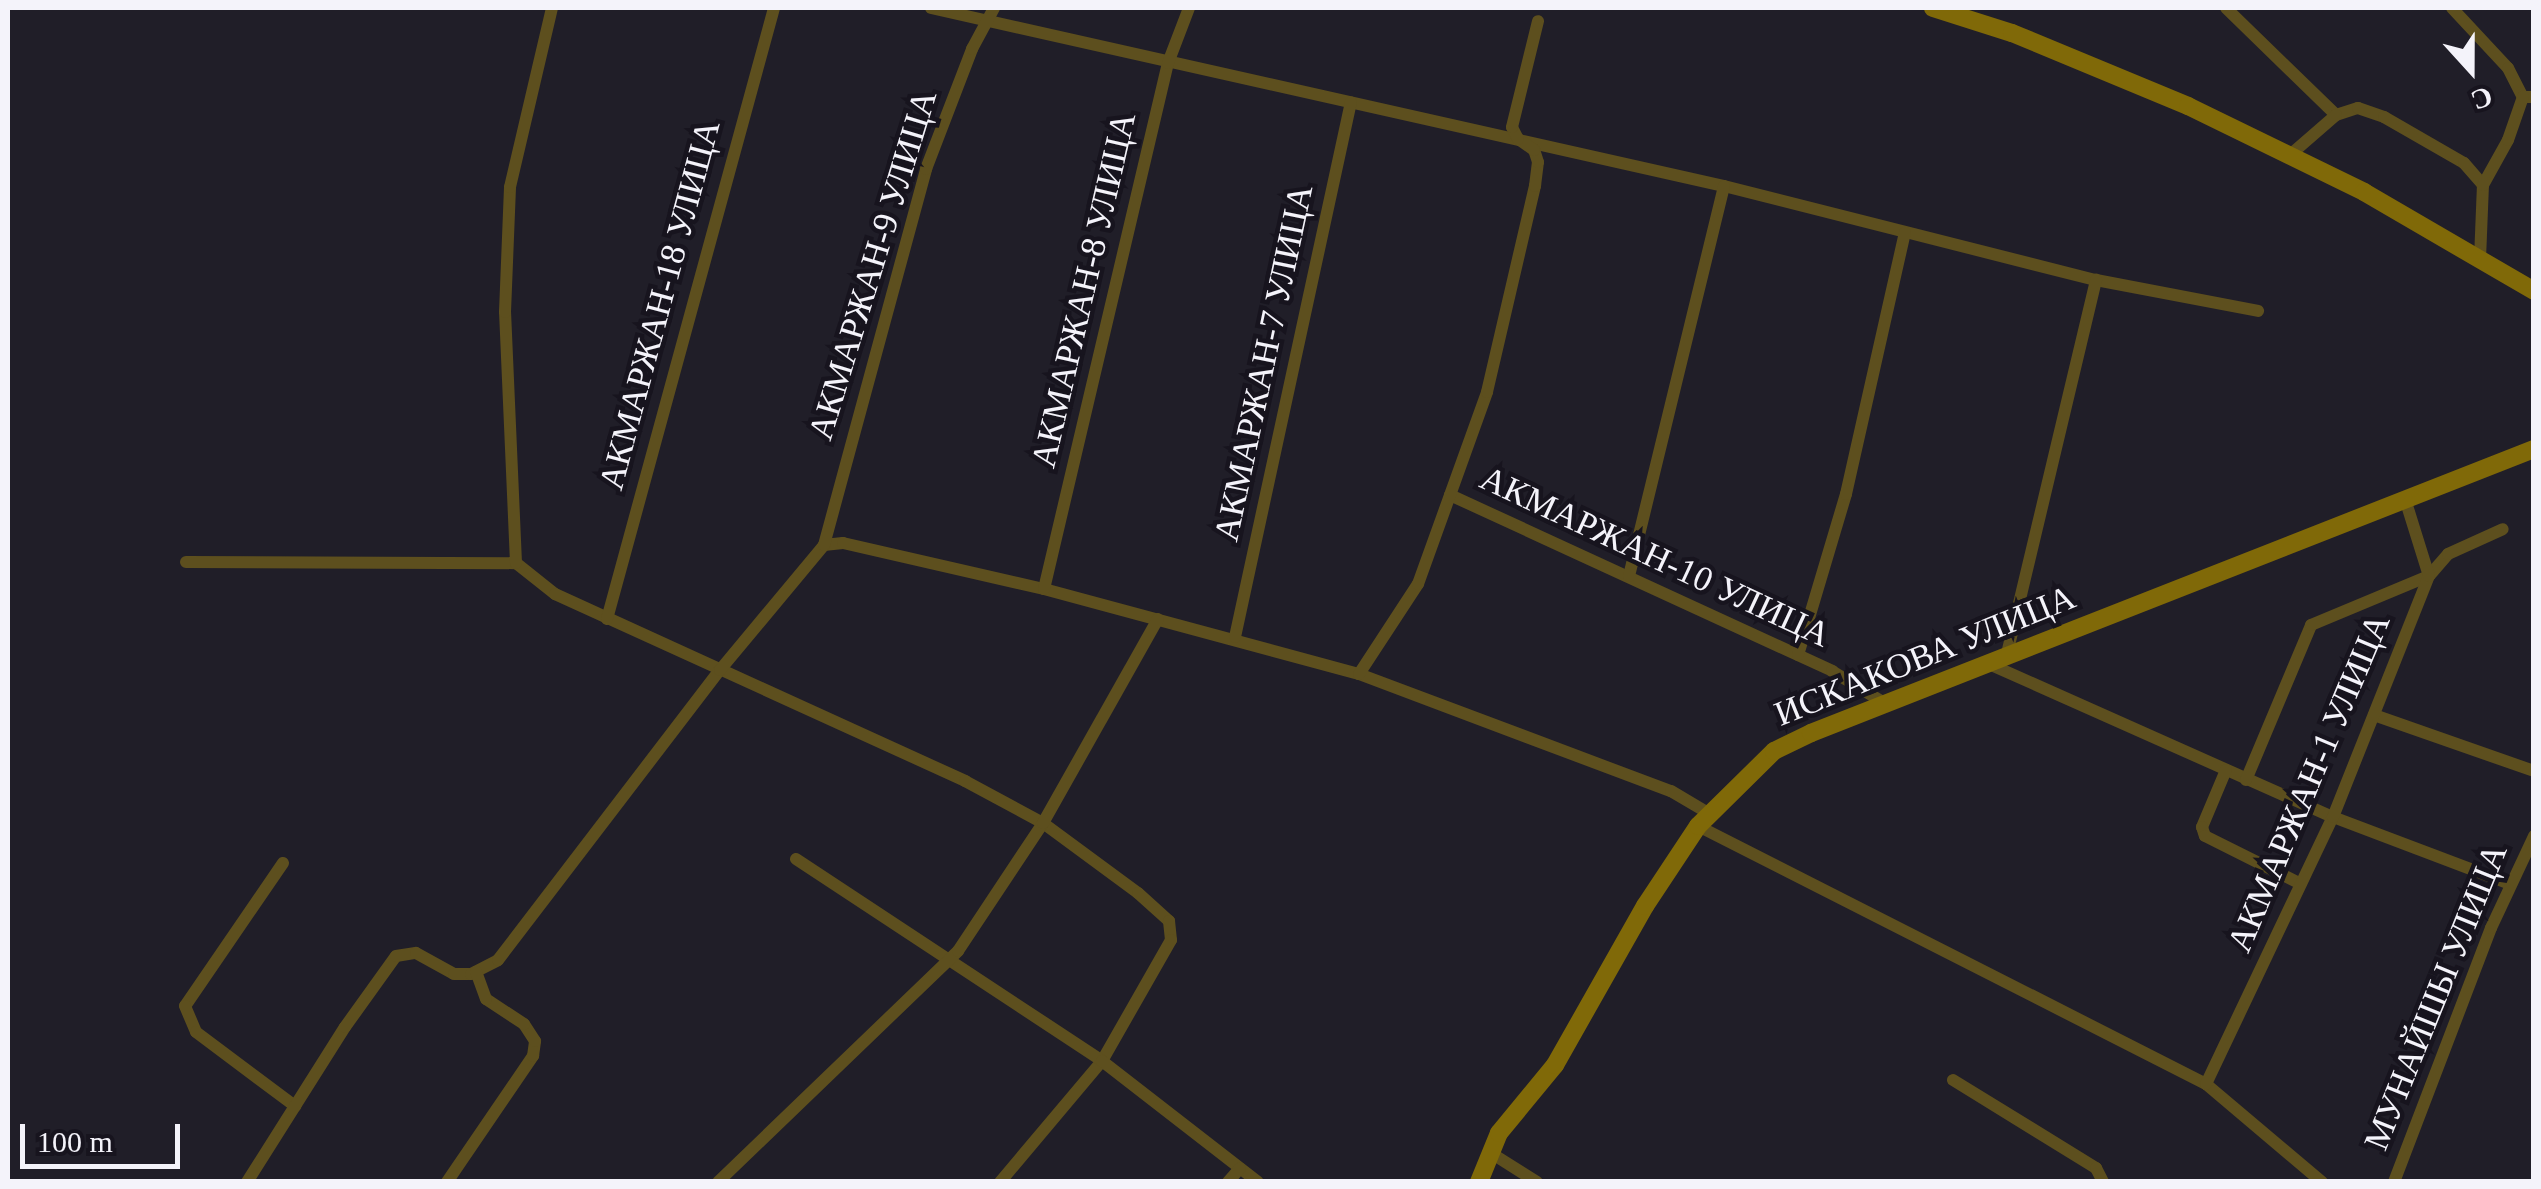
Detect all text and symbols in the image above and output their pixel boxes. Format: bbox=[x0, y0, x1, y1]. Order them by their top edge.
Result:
north arrow bbox=[2421, 20, 2521, 120]
text: С bbox=[2467, 80, 2497, 117]
street label: АКМАРЖАН-9 УЛИЦА bbox=[800, 85, 946, 445]
street label: АКМАРЖАН-8 УЛИЦА bbox=[1023, 108, 1145, 472]
street label: АКМАРЖАН-18 УЛИЦА bbox=[590, 116, 730, 494]
street label: АКМАРЖАН-7 УЛИЦА bbox=[1206, 181, 1322, 545]
street label: АКМАРЖАН-10 УЛИЦА bbox=[1473, 457, 1837, 657]
street label: ИСКАКОВА УЛИЦА bbox=[1769, 576, 2081, 736]
street label: АКМАРЖАН-1 УЛИЦА bbox=[2219, 608, 2399, 958]
street label: МУНАЙШЫ УЛИЦА bbox=[2355, 838, 2517, 1156]
scale bar bbox=[25, 1104, 185, 1166]
text: 100 m bbox=[37, 1125, 113, 1158]

